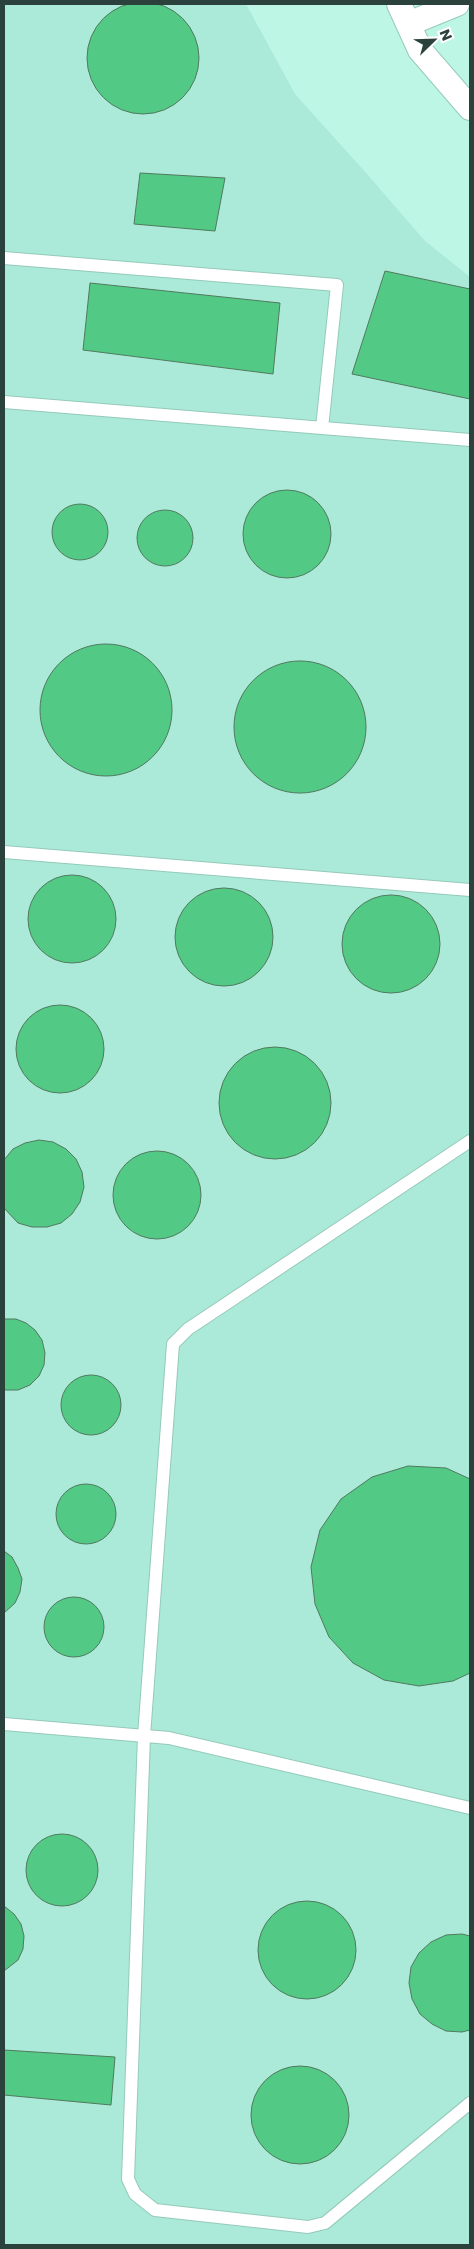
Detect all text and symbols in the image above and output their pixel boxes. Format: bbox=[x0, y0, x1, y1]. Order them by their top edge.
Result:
north arrow bbox=[409, 15, 459, 65]
text: N bbox=[435, 26, 457, 44]

